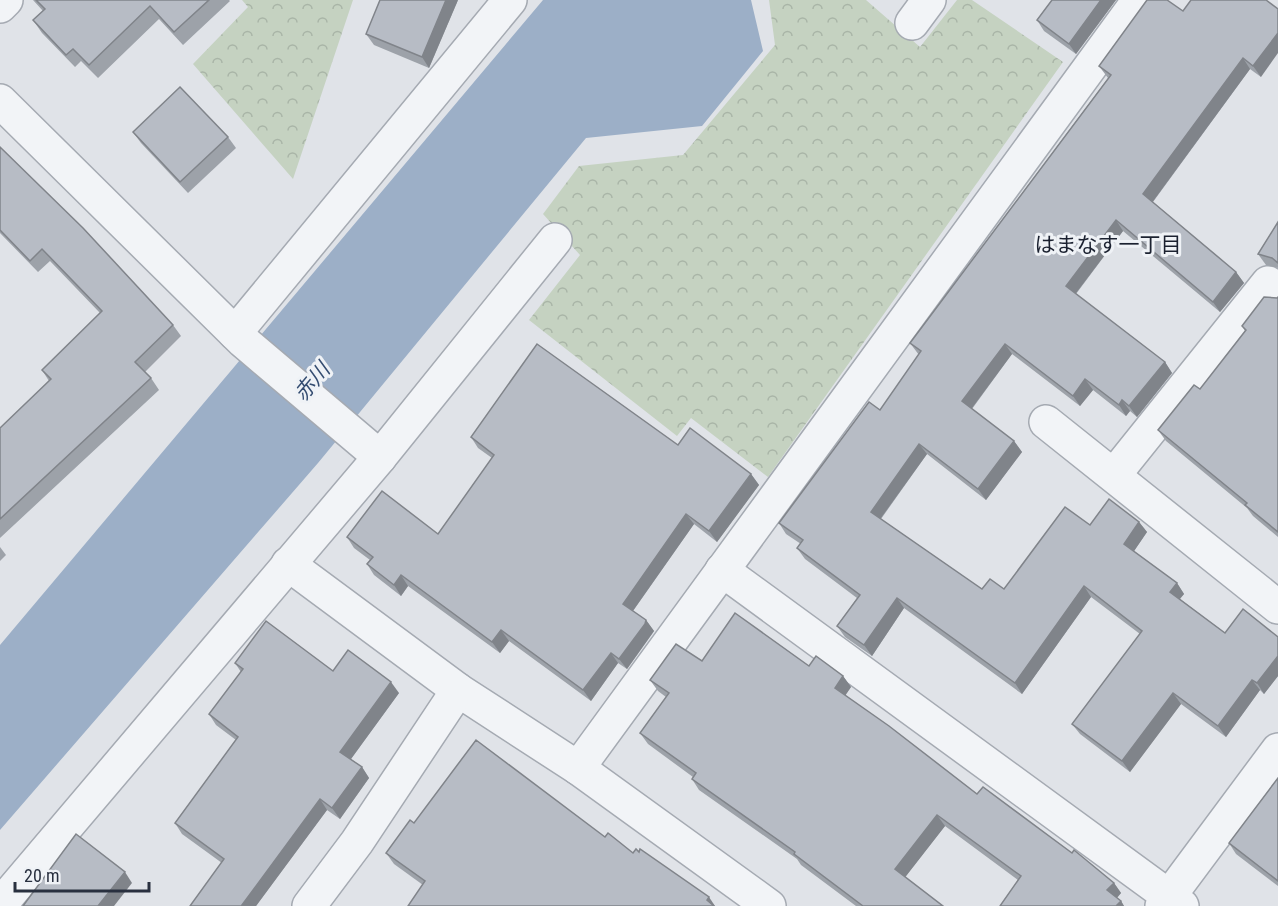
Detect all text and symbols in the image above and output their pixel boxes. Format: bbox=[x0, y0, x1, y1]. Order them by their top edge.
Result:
district label: はまなす一丁目 bbox=[1035, 233, 1182, 257]
water label: 赤川 bbox=[289, 357, 336, 406]
scale bar bbox=[15, 855, 148, 893]
text: 20 m bbox=[24, 865, 59, 886]

